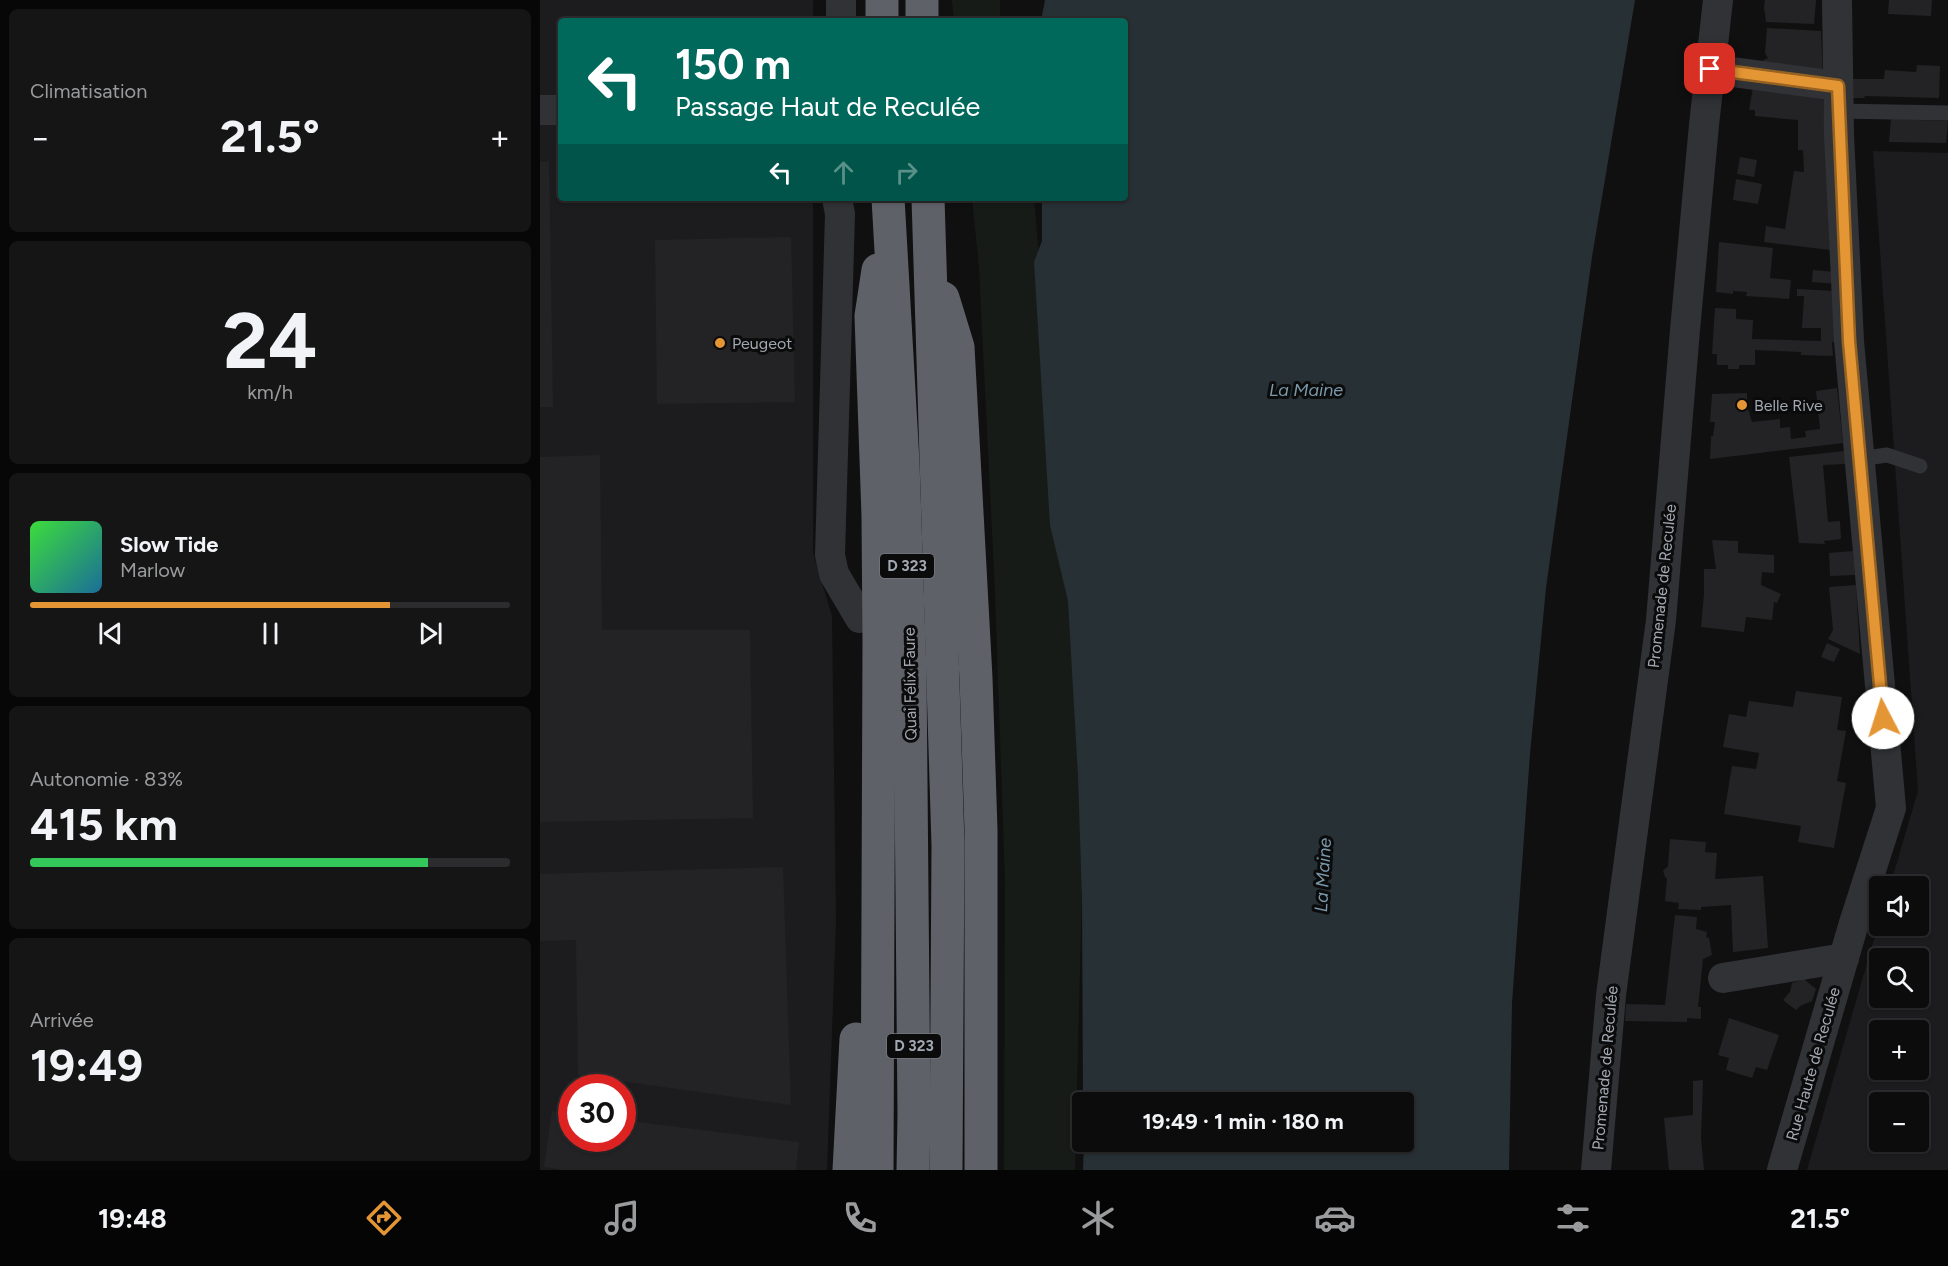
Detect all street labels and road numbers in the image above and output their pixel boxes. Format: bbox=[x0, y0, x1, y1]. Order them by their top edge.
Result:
street label: Promenade de Reculée bbox=[1644, 503, 1680, 669]
road number: D 323 bbox=[880, 554, 934, 578]
street label: Quai Félix Faure bbox=[900, 627, 920, 741]
street label: Promenade de Reculée bbox=[1588, 985, 1622, 1151]
street label: Rue Haute de Reculée bbox=[1782, 985, 1844, 1143]
road number: D 323 bbox=[887, 1034, 941, 1058]

